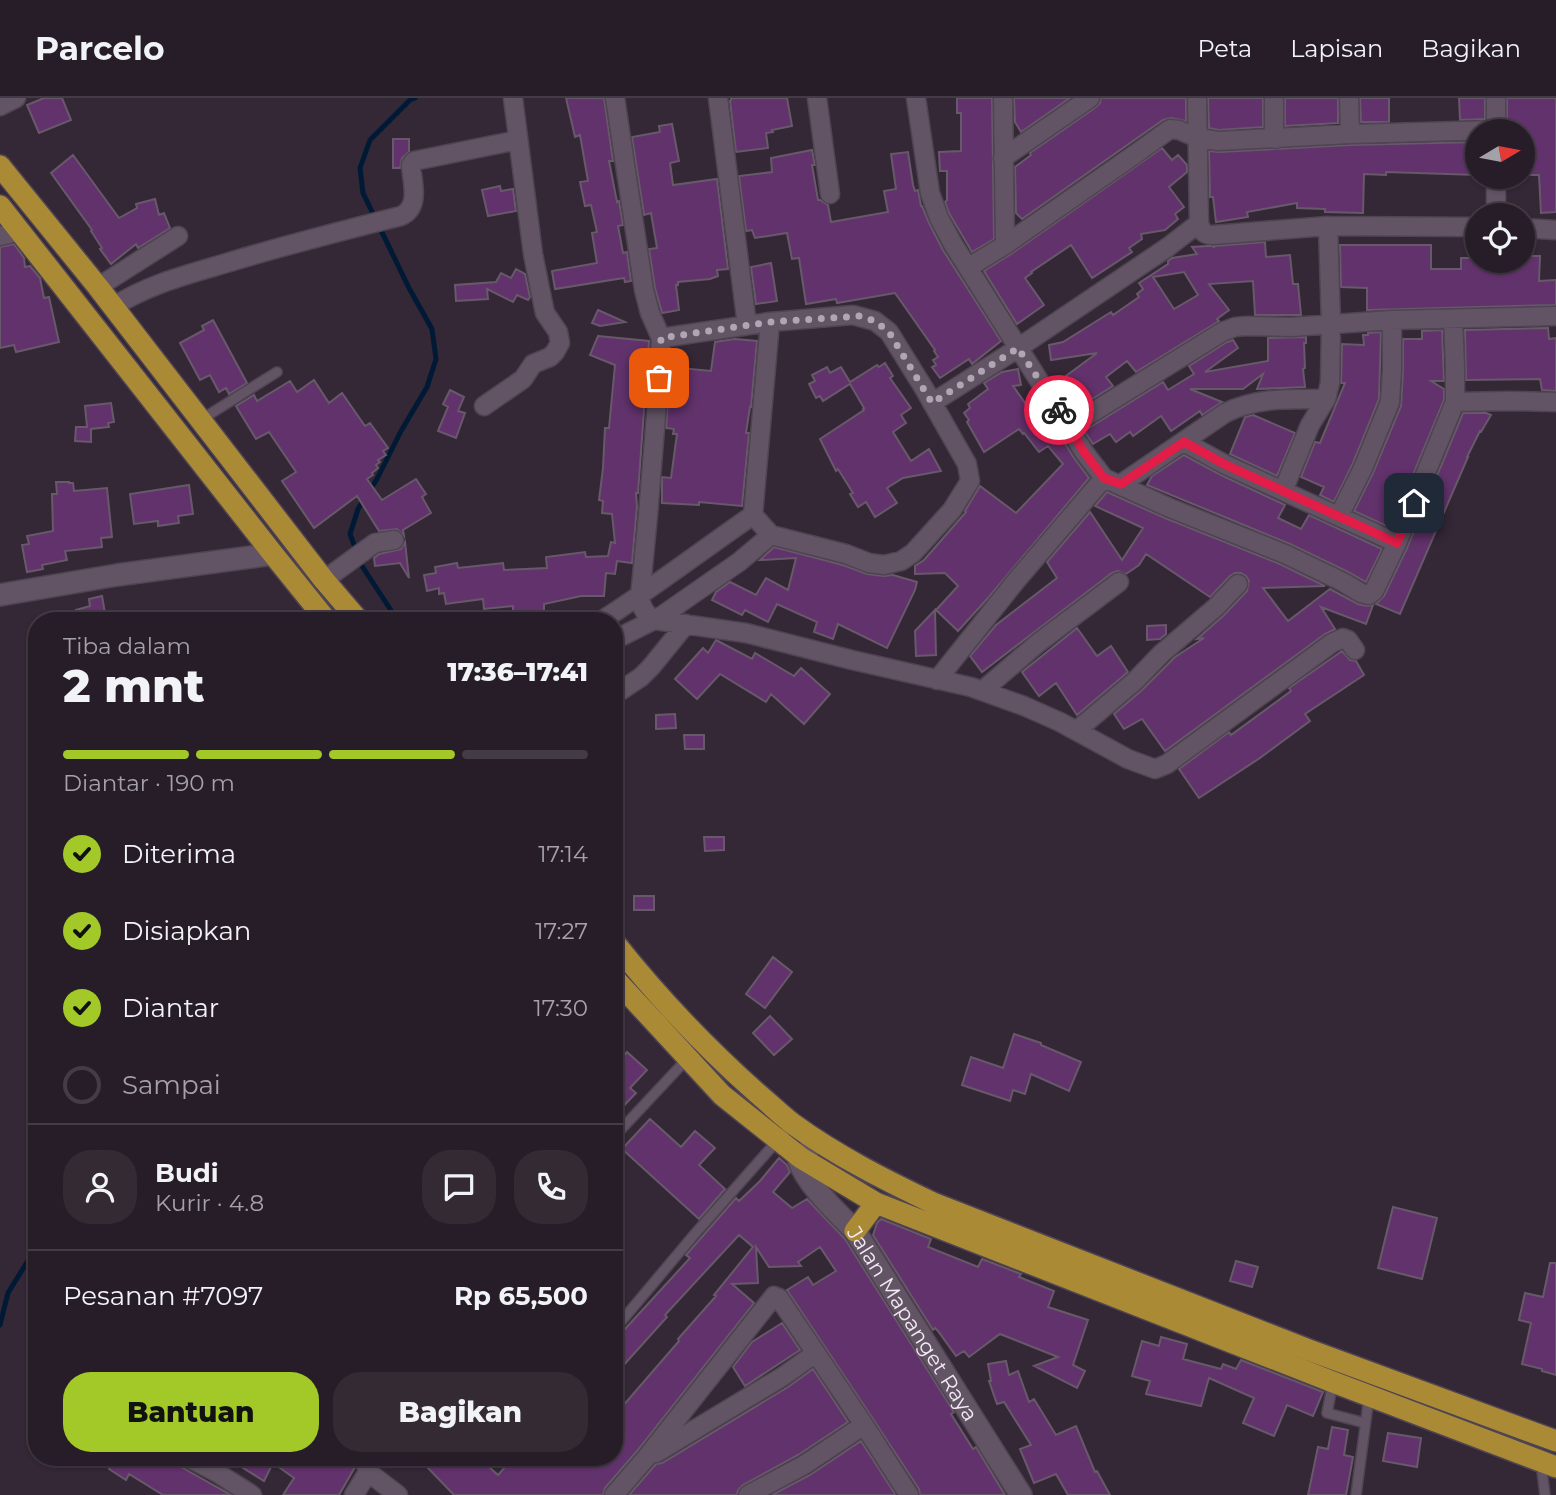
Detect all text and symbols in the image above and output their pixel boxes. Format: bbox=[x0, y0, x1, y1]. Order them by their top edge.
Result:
text: Parcelo bbox=[35, 28, 165, 68]
text: Peta bbox=[1197, 34, 1252, 63]
text: Lapisan bbox=[1290, 34, 1383, 63]
text: Bagikan bbox=[1421, 34, 1521, 63]
north arrow bbox=[1465, 119, 1535, 189]
map controls bbox=[1465, 119, 1535, 273]
button: locate bbox=[1465, 203, 1535, 273]
pin bbox=[629, 348, 689, 408]
icon: bag bbox=[640, 359, 678, 397]
courier bbox=[1024, 375, 1094, 445]
icon: bike bbox=[1040, 391, 1078, 429]
pin bbox=[1384, 473, 1444, 533]
icon: home bbox=[1395, 484, 1433, 522]
text: Tiba dalam bbox=[63, 632, 191, 660]
text: 17:36–17:41 bbox=[447, 656, 588, 688]
text: 2 mnt bbox=[63, 657, 205, 714]
text: Diantar · 190 m bbox=[63, 769, 235, 797]
icon: check bbox=[63, 835, 101, 873]
text: Diterima bbox=[122, 838, 236, 870]
text: 17:14 bbox=[538, 840, 588, 868]
icon: check bbox=[63, 912, 101, 950]
text: Disiapkan bbox=[122, 915, 251, 947]
text: 17:27 bbox=[535, 917, 588, 945]
icon: check bbox=[63, 989, 101, 1027]
text: Diantar bbox=[122, 992, 219, 1024]
text: 17:30 bbox=[534, 994, 588, 1022]
text: Sampai bbox=[122, 1069, 221, 1101]
button: person bbox=[63, 1150, 137, 1224]
button: chat bbox=[422, 1150, 496, 1224]
button: phone bbox=[514, 1150, 588, 1224]
text: Budi bbox=[155, 1157, 219, 1189]
text: Kurir · 4.8 bbox=[155, 1189, 264, 1217]
street label: Jalan Mapanget Raya bbox=[842, 1220, 984, 1425]
text: Pesanan #7097 bbox=[63, 1280, 263, 1312]
text: Rp 65,500 bbox=[454, 1280, 588, 1312]
button: Bantuan bbox=[63, 1372, 319, 1452]
button: Bagikan bbox=[333, 1372, 588, 1452]

